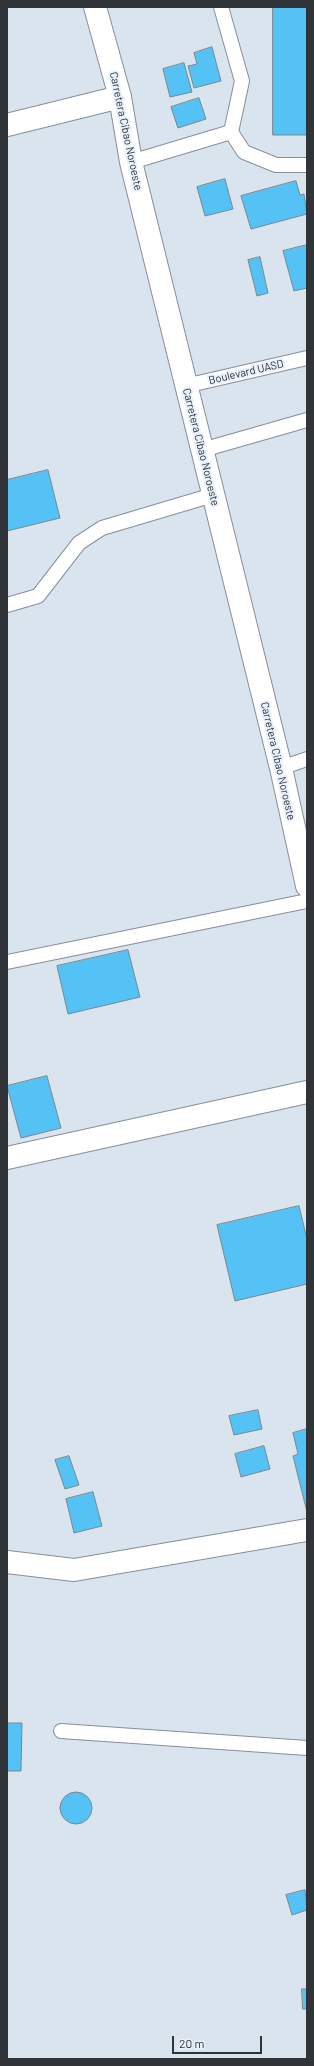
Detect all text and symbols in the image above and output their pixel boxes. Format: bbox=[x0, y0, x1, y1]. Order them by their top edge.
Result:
street label: Carretera Cibao Noroeste bbox=[107, 71, 145, 191]
street label: Boulevard UASD bbox=[207, 357, 285, 387]
street label: Carretera Cibao Noroeste bbox=[180, 387, 222, 507]
street label: Carretera Cibao Noroeste bbox=[258, 701, 298, 821]
scale bar bbox=[174, 2028, 264, 2054]
text: 20 m bbox=[179, 2036, 205, 2050]

